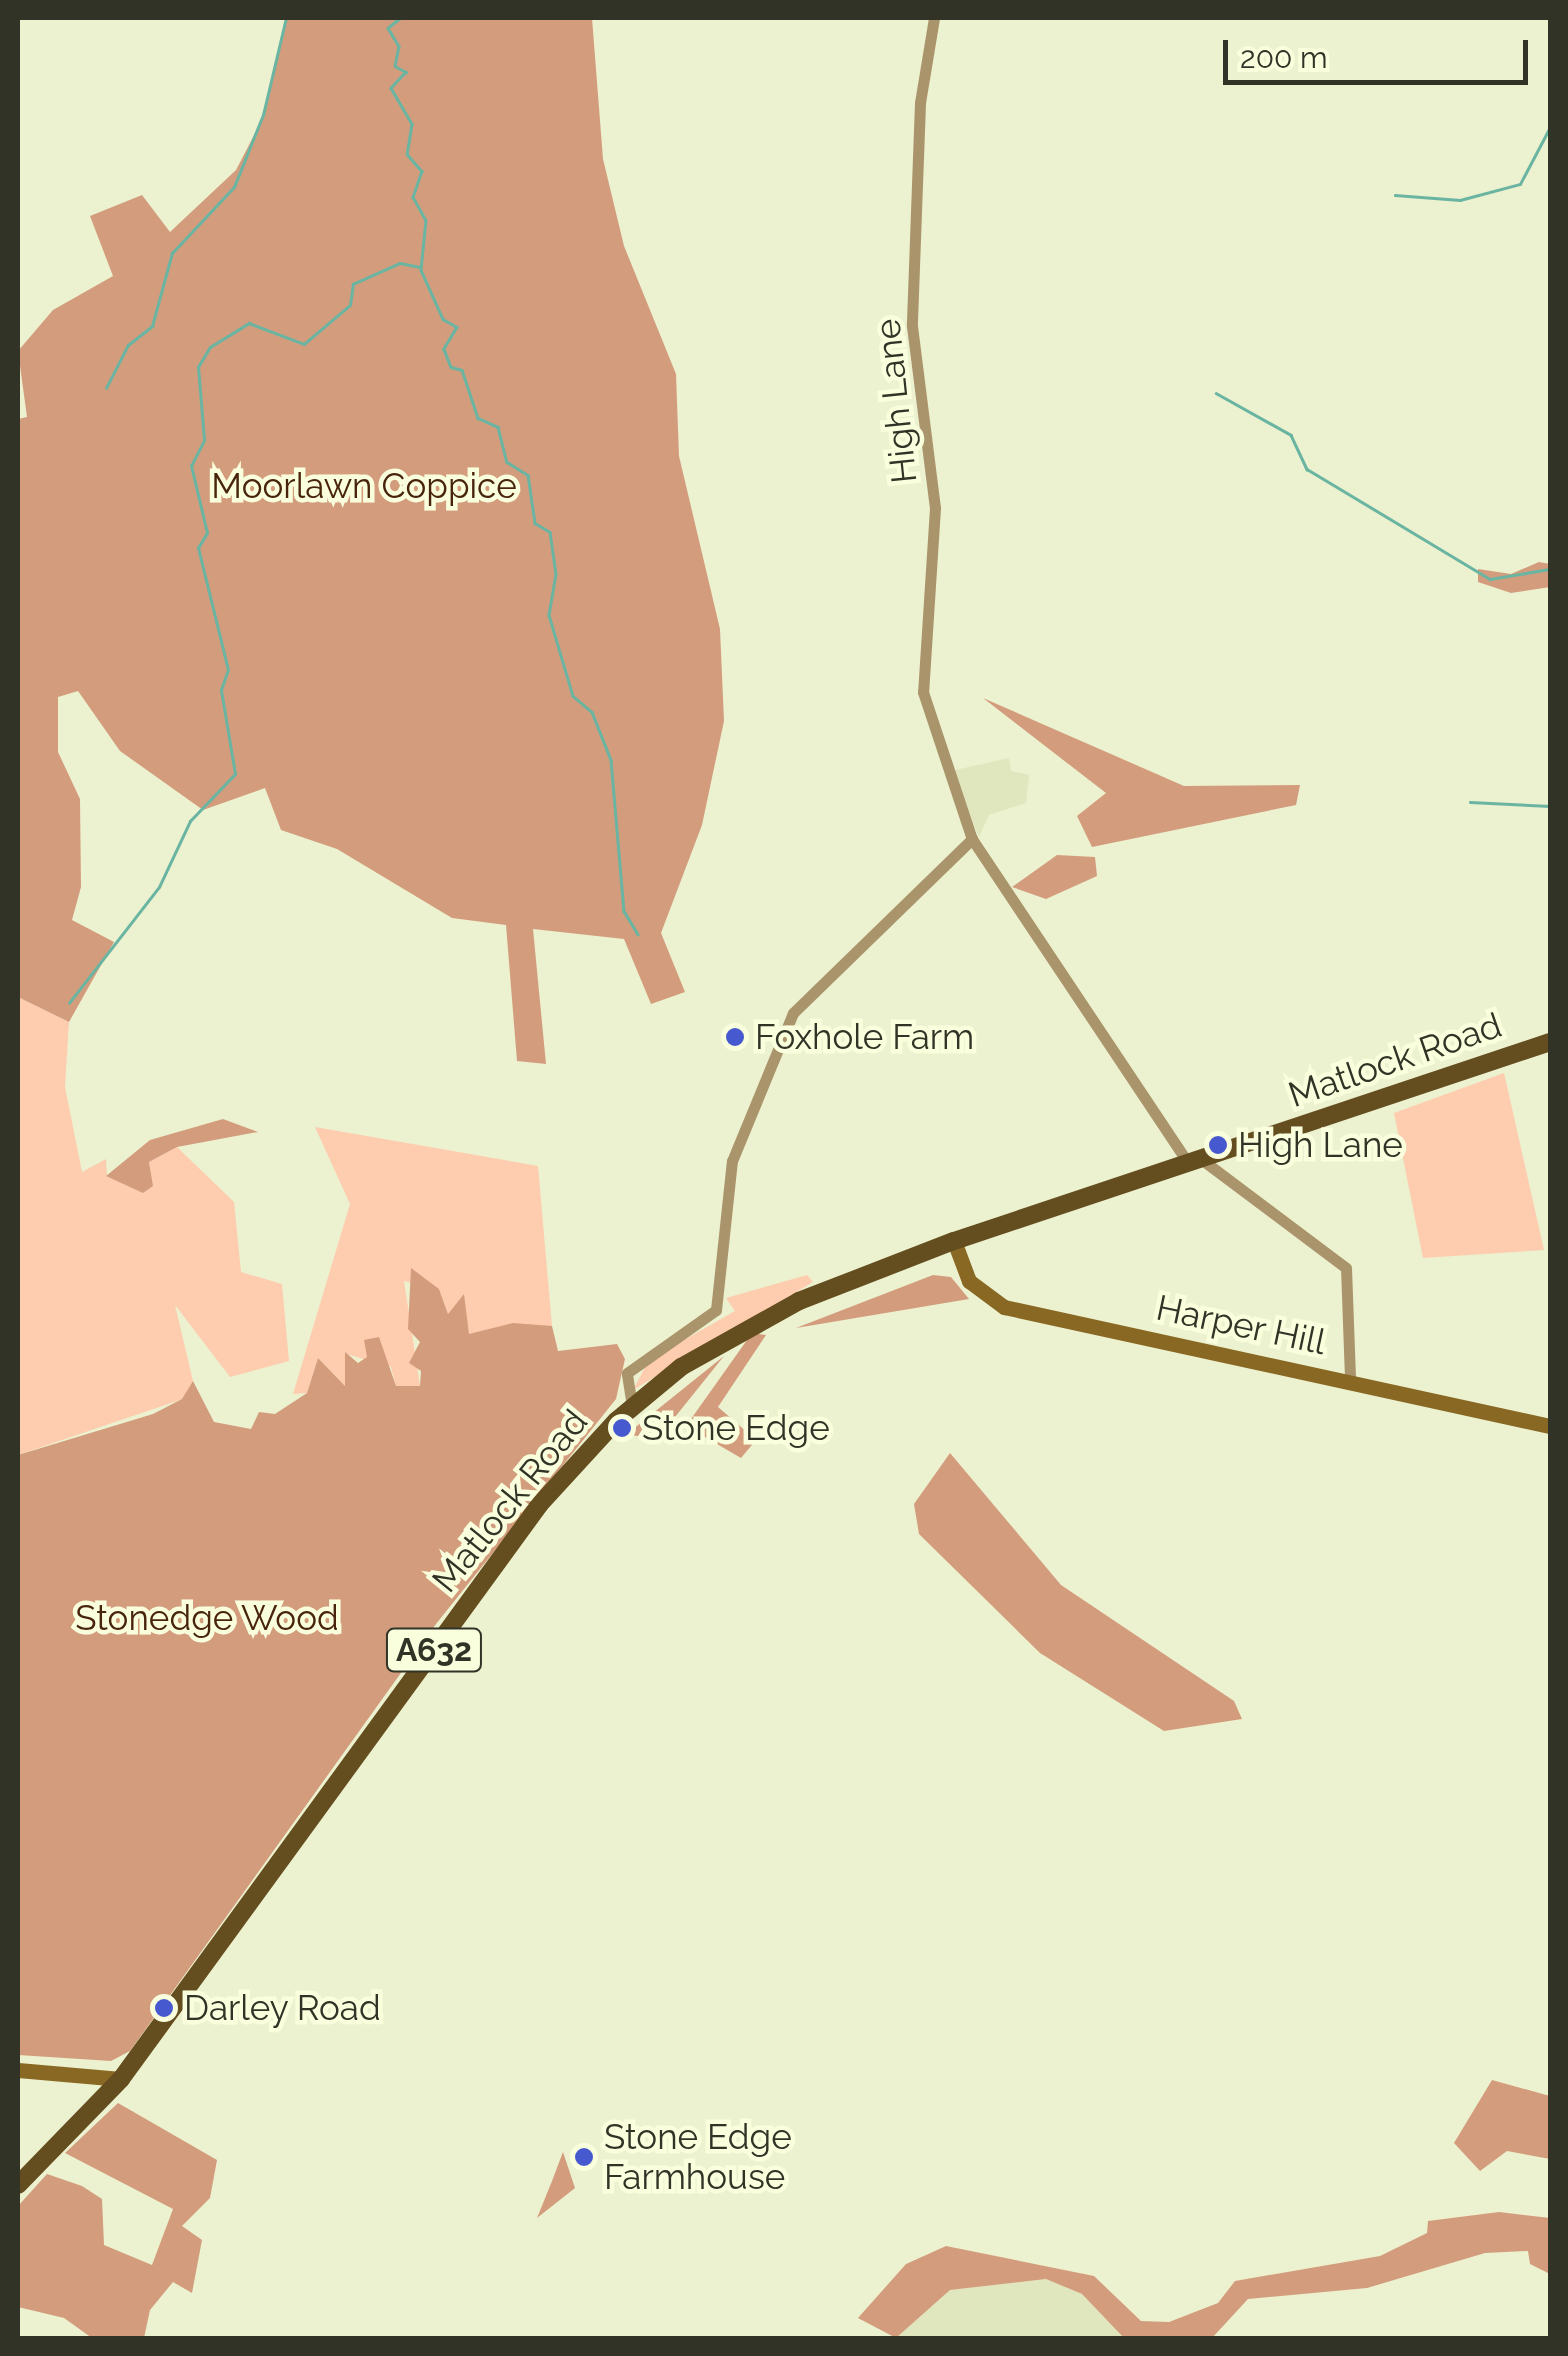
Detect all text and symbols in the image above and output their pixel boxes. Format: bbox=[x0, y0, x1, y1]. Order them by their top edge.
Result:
scale bar bbox=[1228, 20, 1533, 82]
text: 200 m bbox=[1240, 40, 1328, 75]
street label: High Lane bbox=[866, 317, 926, 485]
park label: Moorlawn Coppice bbox=[211, 465, 517, 507]
street label: Matlock Road bbox=[1283, 1004, 1507, 1116]
place label: Foxhole Farm bbox=[755, 1016, 974, 1058]
marker: Foxhole Farm bbox=[724, 1026, 746, 1048]
place label: High Lane bbox=[1238, 1124, 1403, 1166]
marker: High Lane bbox=[1207, 1134, 1229, 1156]
street label: Harper Hill bbox=[1152, 1286, 1330, 1364]
street label: Matlock Road bbox=[424, 1401, 596, 1601]
place label: Stone Edge bbox=[642, 1407, 830, 1449]
marker: Stone Edge bbox=[611, 1417, 633, 1439]
park label: Stonedge Wood bbox=[75, 1597, 339, 1639]
road number: A632 bbox=[384, 1623, 484, 1677]
place label: Darley Road bbox=[184, 1987, 382, 2029]
marker: Darley Road bbox=[153, 1997, 175, 2019]
place label: Stone Edge Farmhouse bbox=[604, 2116, 792, 2198]
marker: Stone Edge Farmhouse bbox=[573, 2146, 595, 2168]

